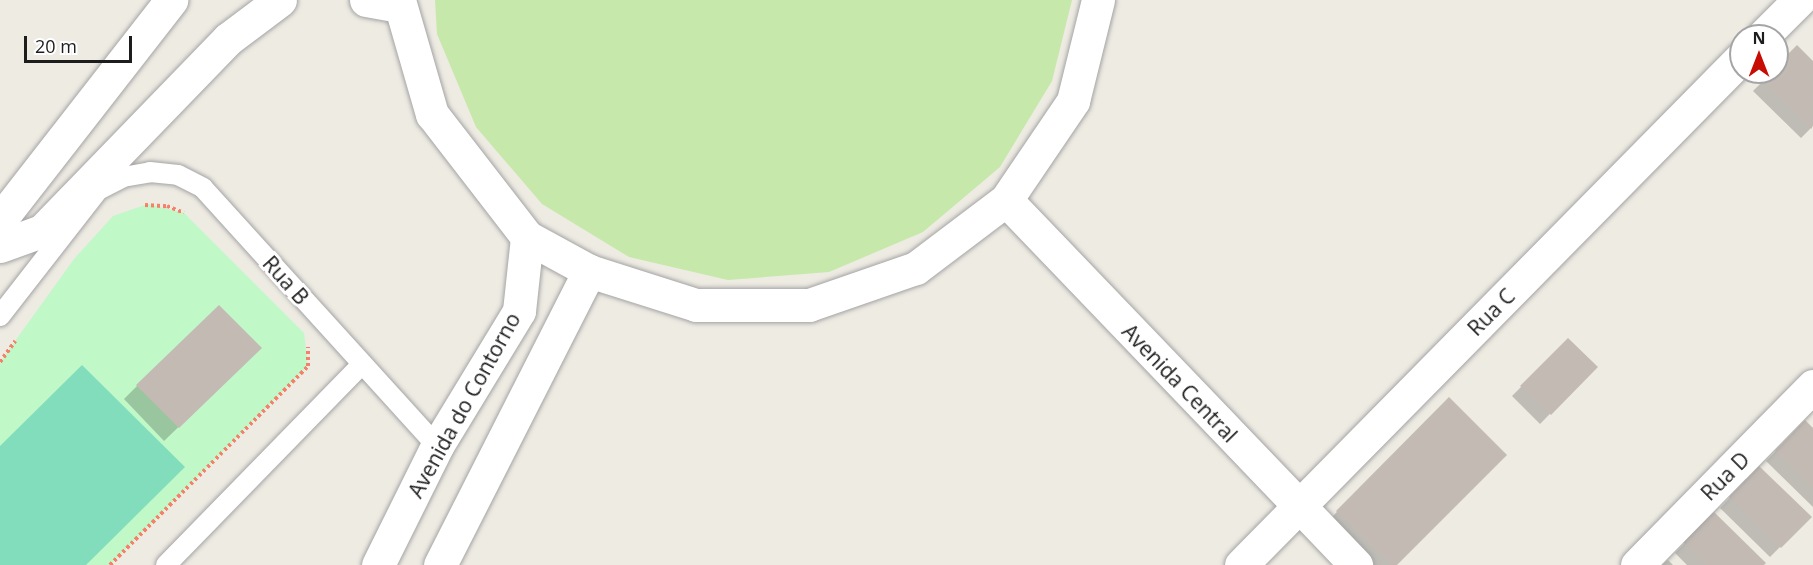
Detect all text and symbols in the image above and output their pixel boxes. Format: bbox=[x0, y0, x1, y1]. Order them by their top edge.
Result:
scale bar bbox=[27, 24, 135, 62]
north arrow bbox=[1729, 24, 1789, 84]
text: N bbox=[1752, 27, 1766, 49]
text: 20 m bbox=[35, 34, 77, 58]
street label: Rua B bbox=[258, 251, 314, 309]
street label: Rua C bbox=[1462, 283, 1520, 341]
street label: Avenida do Contorno bbox=[403, 308, 525, 502]
street label: Avenida Central bbox=[1117, 319, 1243, 447]
street label: Rua D bbox=[1696, 447, 1754, 505]

